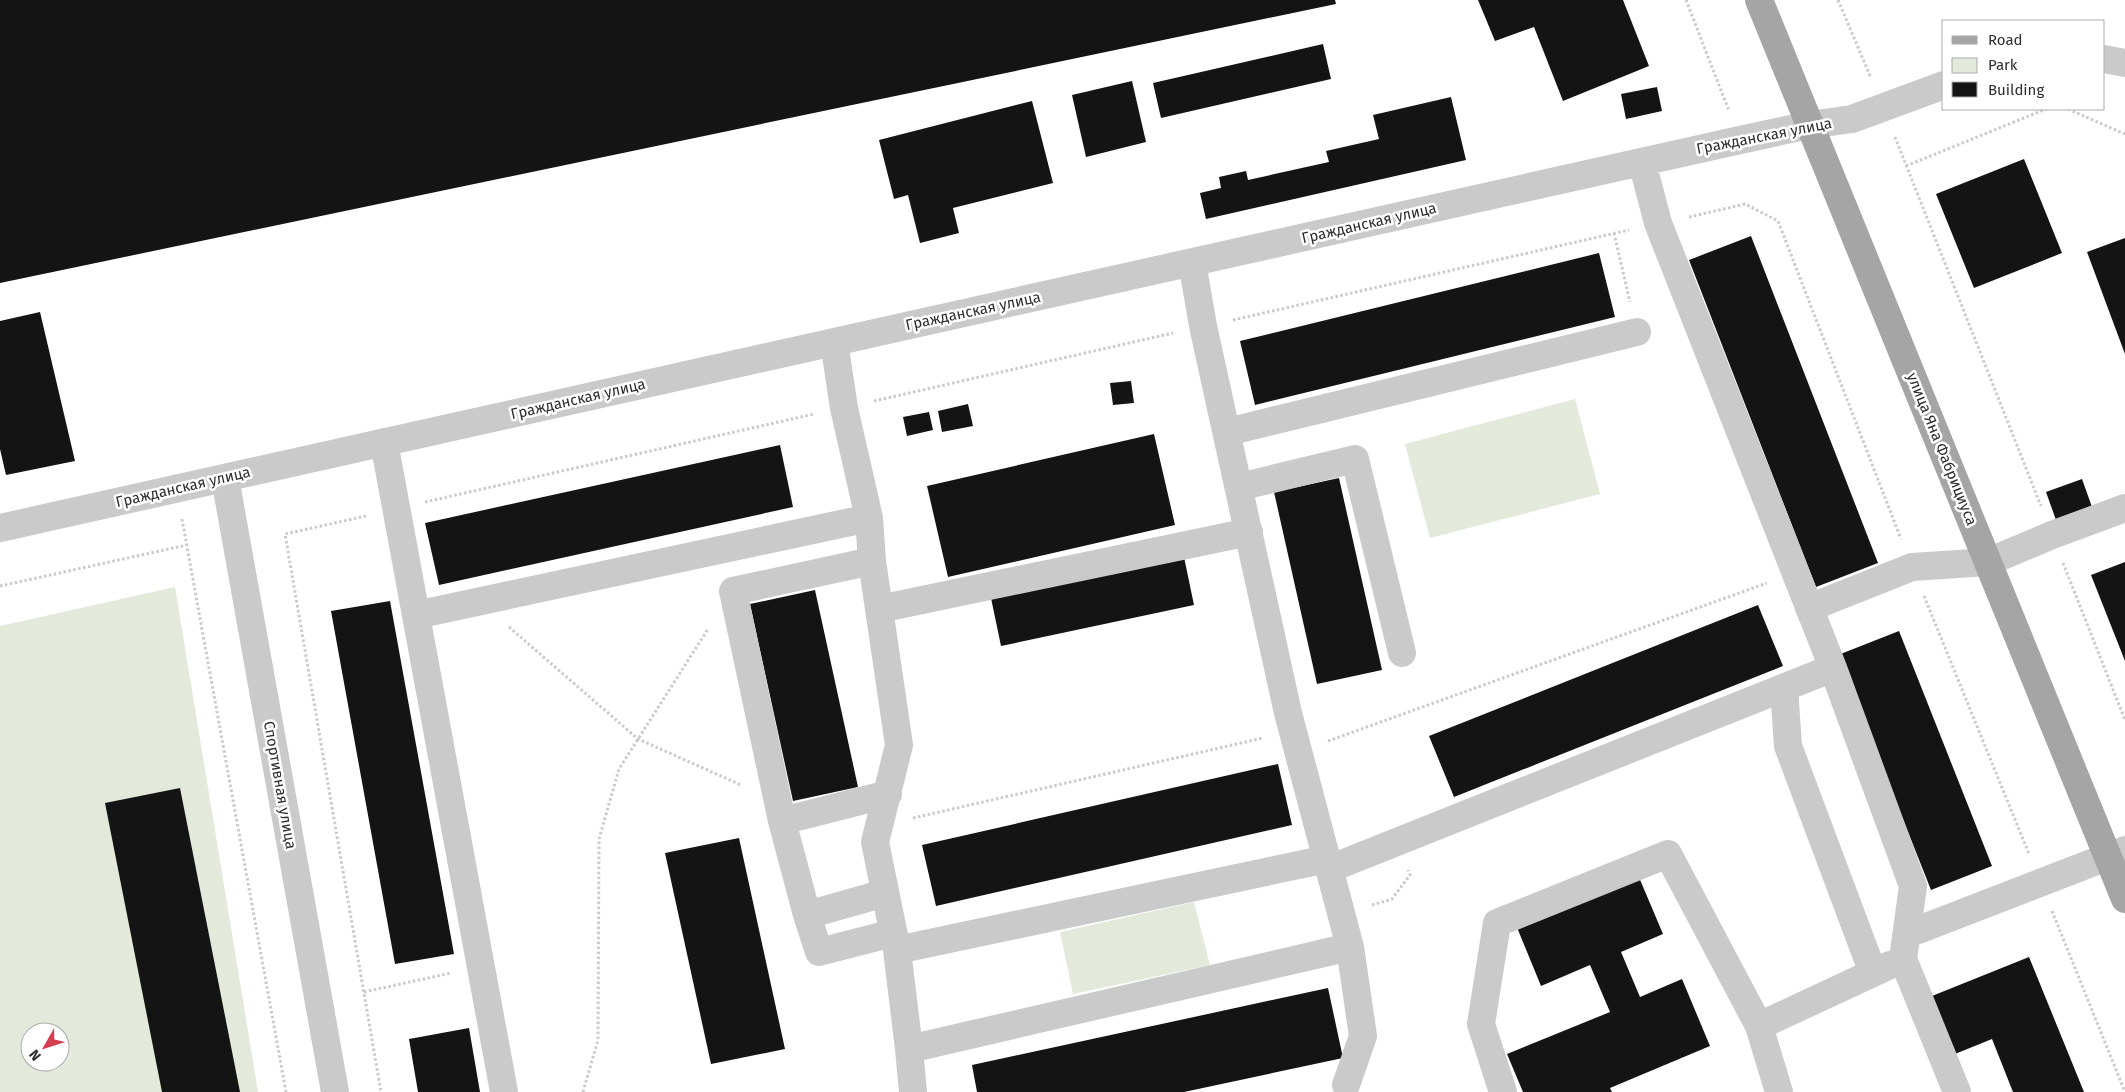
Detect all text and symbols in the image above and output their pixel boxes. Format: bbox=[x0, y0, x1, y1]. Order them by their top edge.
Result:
legend bbox=[1942, 20, 2105, 110]
text: Road bbox=[1988, 31, 2023, 49]
text: Park bbox=[1988, 56, 2018, 74]
text: Building bbox=[1988, 81, 2044, 99]
street label: Гражданская улица bbox=[1695, 114, 1833, 158]
street label: Гражданская улица bbox=[1300, 199, 1438, 247]
street label: Гражданская улица bbox=[904, 288, 1042, 334]
street label: улица Яна Фабрициуса bbox=[1903, 370, 1981, 528]
street label: Гражданская улица bbox=[509, 375, 647, 423]
street label: Гражданская улица bbox=[114, 463, 252, 511]
street label: Спортивная улица bbox=[260, 720, 300, 850]
north arrow bbox=[20, 1022, 70, 1072]
text: N bbox=[26, 1046, 45, 1064]

